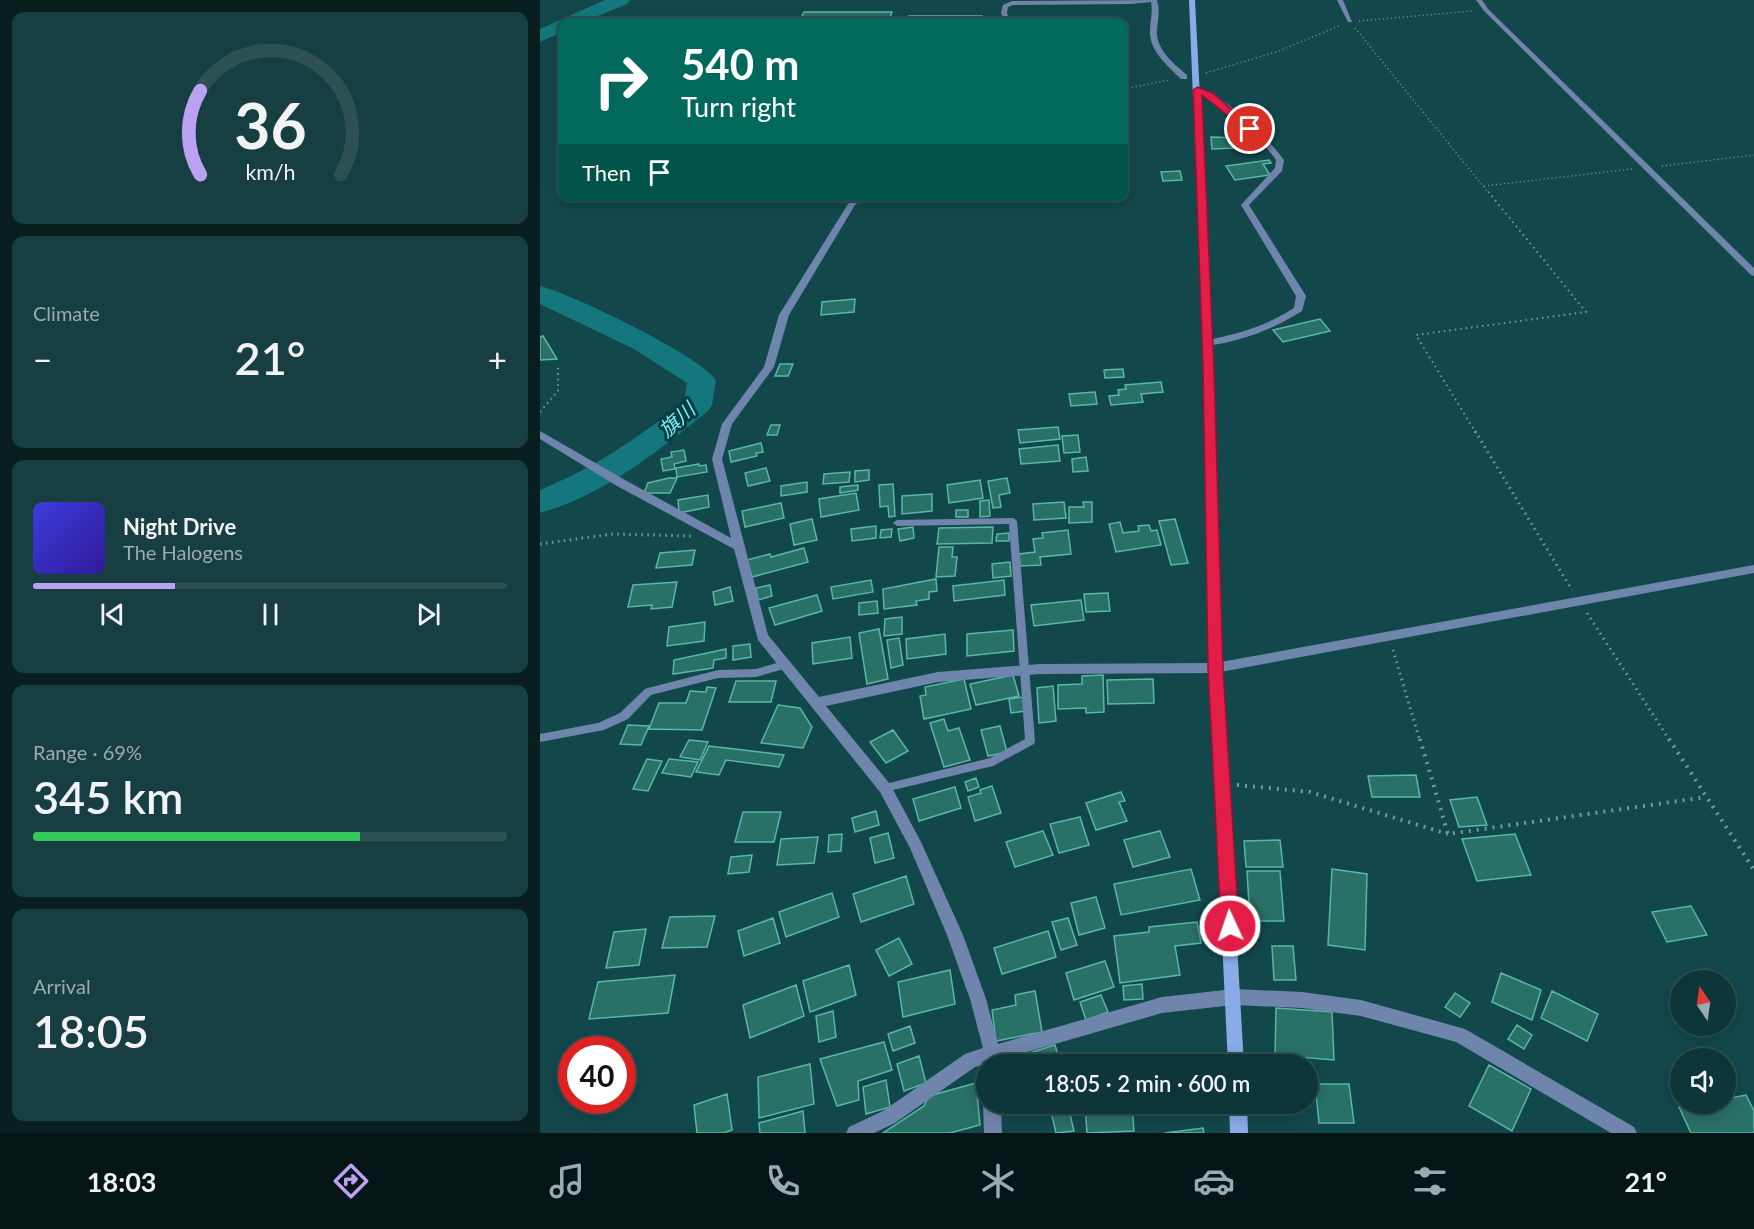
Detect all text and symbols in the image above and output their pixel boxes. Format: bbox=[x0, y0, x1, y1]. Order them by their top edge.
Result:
text: 540 m bbox=[681, 39, 799, 89]
icon: right bbox=[582, 42, 660, 120]
text: 36 bbox=[234, 87, 306, 162]
text: Turn right bbox=[681, 90, 796, 123]
pin bbox=[1224, 103, 1275, 154]
icon: arrive bbox=[1233, 112, 1266, 145]
icon: arrive bbox=[643, 156, 676, 189]
text: km/h bbox=[245, 159, 295, 185]
text: Then bbox=[582, 159, 631, 186]
text: Climate bbox=[33, 301, 100, 325]
text: 21° bbox=[235, 331, 305, 385]
text: − bbox=[33, 339, 52, 379]
text: + bbox=[488, 339, 507, 379]
water label: 旗川 bbox=[653, 396, 701, 442]
text: Night Drive bbox=[123, 513, 236, 540]
text: The Halogens bbox=[123, 540, 243, 564]
icon: previous bbox=[96, 598, 129, 631]
icon: pause bbox=[254, 598, 287, 631]
icon: next bbox=[412, 598, 445, 631]
text: Range · 69% bbox=[33, 740, 142, 764]
text: 345 km bbox=[33, 770, 183, 824]
position arrow bbox=[1198, 894, 1262, 958]
north arrow bbox=[1670, 970, 1736, 1036]
map controls bbox=[1670, 970, 1736, 1114]
text: Arrival bbox=[33, 974, 91, 998]
text: 18:05 bbox=[33, 1004, 149, 1058]
speed limit sign: 40 bbox=[558, 1036, 636, 1114]
button: sound bbox=[1670, 1048, 1736, 1114]
text: 18:05 · 2 min · 600 m bbox=[1044, 1070, 1250, 1097]
icon: directions bbox=[330, 1160, 372, 1202]
icon: music bbox=[546, 1160, 588, 1202]
icon: phone bbox=[762, 1160, 804, 1202]
icon: climate bbox=[977, 1160, 1019, 1202]
icon: car bbox=[1193, 1160, 1235, 1202]
icon: filters bbox=[1409, 1160, 1451, 1202]
text: 18:03 bbox=[87, 1165, 156, 1198]
text: 21° bbox=[1624, 1165, 1667, 1198]

